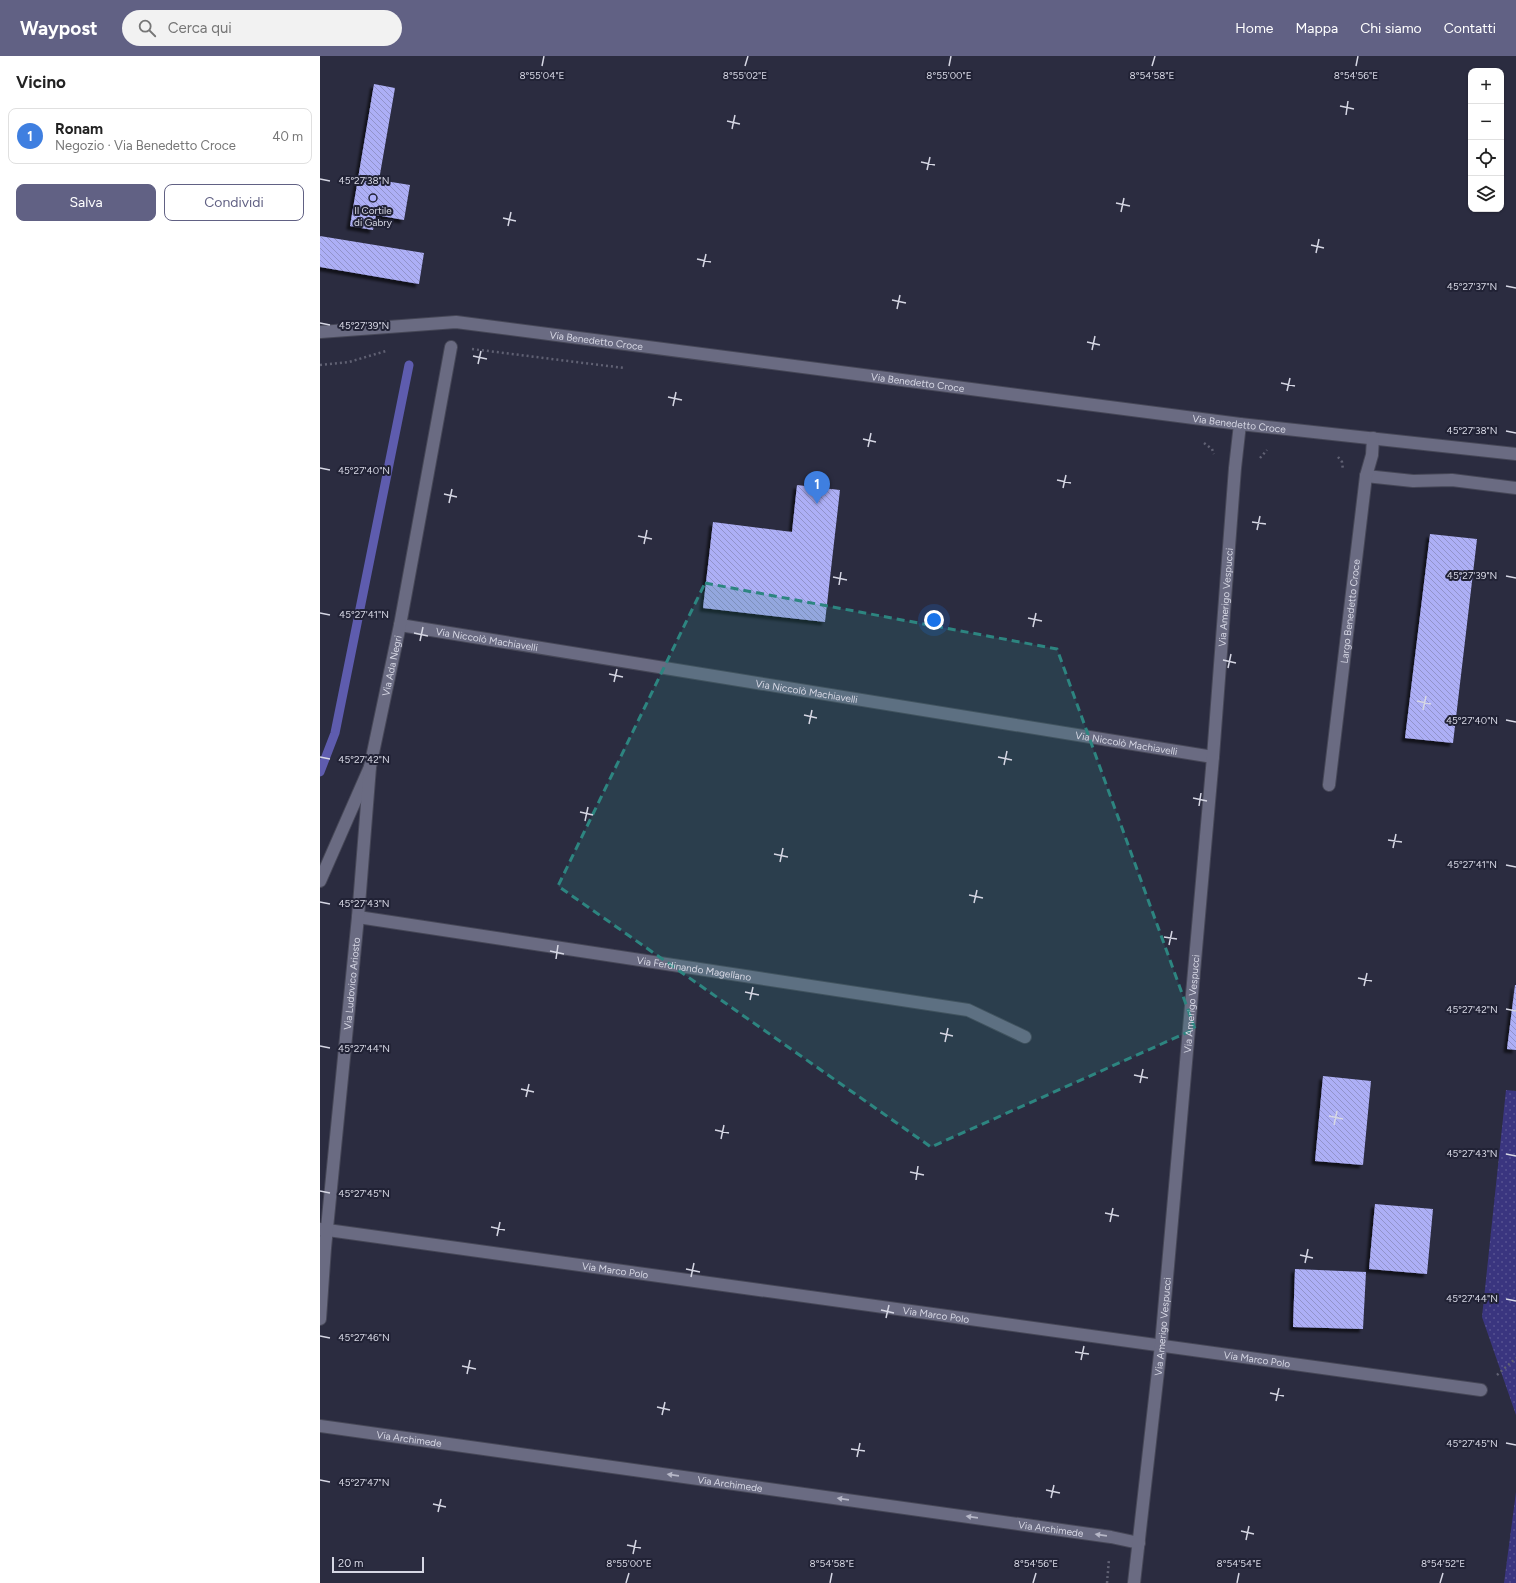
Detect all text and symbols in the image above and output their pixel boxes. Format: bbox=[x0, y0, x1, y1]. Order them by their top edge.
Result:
search box bbox=[122, 10, 402, 46]
text: Waypost bbox=[20, 17, 98, 40]
icon: search bbox=[136, 17, 158, 39]
text: Cerca qui bbox=[168, 19, 232, 37]
text: Home bbox=[1235, 20, 1274, 37]
text: Mappa bbox=[1296, 20, 1338, 37]
text: Chi siamo bbox=[1360, 20, 1422, 37]
text: Contatti bbox=[1444, 20, 1496, 37]
map controls bbox=[1468, 68, 1504, 212]
button: + bbox=[1468, 68, 1504, 104]
text: 8°55'04"E bbox=[519, 69, 565, 82]
text: 8°55'02"E bbox=[723, 69, 767, 82]
text: 8°55'00"E bbox=[926, 69, 972, 82]
text: 8°54'58"E bbox=[1130, 69, 1174, 82]
text: 8°54'56"E bbox=[1334, 69, 1378, 82]
text: Vicino bbox=[16, 72, 66, 92]
button: − bbox=[1468, 104, 1504, 140]
text: Ronam bbox=[55, 120, 103, 138]
text: 1 bbox=[27, 129, 33, 144]
text: 40 m bbox=[272, 129, 303, 144]
text: Negozio · Via Benedetto Croce bbox=[55, 138, 236, 153]
button: locate bbox=[1468, 140, 1504, 176]
text: 45°27'38"N bbox=[338, 174, 390, 187]
button: layers bbox=[1468, 176, 1504, 212]
button: Salva bbox=[16, 184, 156, 221]
button: Condividi bbox=[164, 184, 304, 221]
marker: Il Cortile di Gabry bbox=[368, 193, 378, 203]
place label: Il Cortile di Gabry bbox=[354, 204, 393, 229]
text: 45°27'37"N bbox=[1447, 280, 1497, 293]
text: 45°27'39"N bbox=[339, 319, 389, 332]
street label: Via Benedetto Croce bbox=[549, 328, 644, 353]
street label: Via Benedetto Croce bbox=[870, 370, 966, 395]
street label: Via Benedetto Croce bbox=[1192, 412, 1287, 436]
text: 45°27'38"N bbox=[1446, 424, 1498, 437]
text: 45°27'40"N bbox=[338, 464, 390, 477]
pin: 1 bbox=[804, 471, 830, 504]
street label: Via Amerigo Vespucci bbox=[1215, 548, 1236, 647]
street label: Largo Benedetto Croce bbox=[1338, 558, 1363, 664]
text: 45°27'39"N bbox=[1447, 569, 1497, 582]
text: 45°27'41"N bbox=[339, 608, 389, 621]
your location bbox=[924, 610, 944, 630]
street label: Via Niccolò Machiavelli bbox=[435, 625, 539, 654]
street label: Via Ada Negri bbox=[379, 634, 405, 697]
street label: Via Niccolò Machiavelli bbox=[755, 677, 859, 706]
text: 45°27'40"N bbox=[1446, 714, 1498, 727]
street label: Via Niccolò Machiavelli bbox=[1074, 729, 1178, 758]
text: 45°27'42"N bbox=[338, 753, 390, 766]
text: 45°27'41"N bbox=[1447, 858, 1497, 871]
text: 45°27'43"N bbox=[338, 897, 390, 910]
street label: Via Ludovico Ariosto bbox=[341, 936, 363, 1030]
street label: Via Ferdinando Magellano bbox=[636, 954, 752, 984]
street label: Via Amerigo Vespucci bbox=[1181, 954, 1202, 1054]
text: 45°27'42"N bbox=[1446, 1003, 1498, 1016]
text: 45°27'44"N bbox=[338, 1042, 390, 1055]
text: 45°27'43"N bbox=[1446, 1147, 1498, 1160]
text: 45°27'45"N bbox=[338, 1187, 390, 1200]
street label: Via Marco Polo bbox=[581, 1259, 649, 1281]
street label: Via Amerigo Vespucci bbox=[1152, 1277, 1174, 1377]
text: 45°27'44"N bbox=[1446, 1292, 1498, 1305]
street label: Via Marco Polo bbox=[902, 1304, 970, 1326]
text: 45°27'46"N bbox=[338, 1331, 390, 1344]
street label: Via Marco Polo bbox=[1223, 1348, 1291, 1371]
street label: Via Archimede bbox=[376, 1428, 443, 1450]
text: 45°27'45"N bbox=[1446, 1437, 1498, 1450]
one-way arrow bbox=[667, 1472, 679, 1478]
street label: Via Archimede bbox=[696, 1473, 764, 1495]
text: 45°27'47"N bbox=[338, 1476, 390, 1489]
one-way arrow bbox=[837, 1496, 849, 1502]
one-way arrow bbox=[966, 1514, 978, 1520]
street label: Via Archimede bbox=[1017, 1518, 1085, 1540]
one-way arrow bbox=[1095, 1532, 1107, 1538]
scale bar bbox=[332, 1555, 424, 1574]
text: 20 m bbox=[338, 1557, 363, 1570]
text: 8°55'00"E bbox=[606, 1557, 652, 1570]
text: 8°54'58"E bbox=[810, 1557, 854, 1570]
text: 8°54'56"E bbox=[1014, 1557, 1058, 1570]
text: 8°54'54"E bbox=[1217, 1557, 1262, 1570]
text: 8°54'52"E bbox=[1421, 1557, 1465, 1570]

